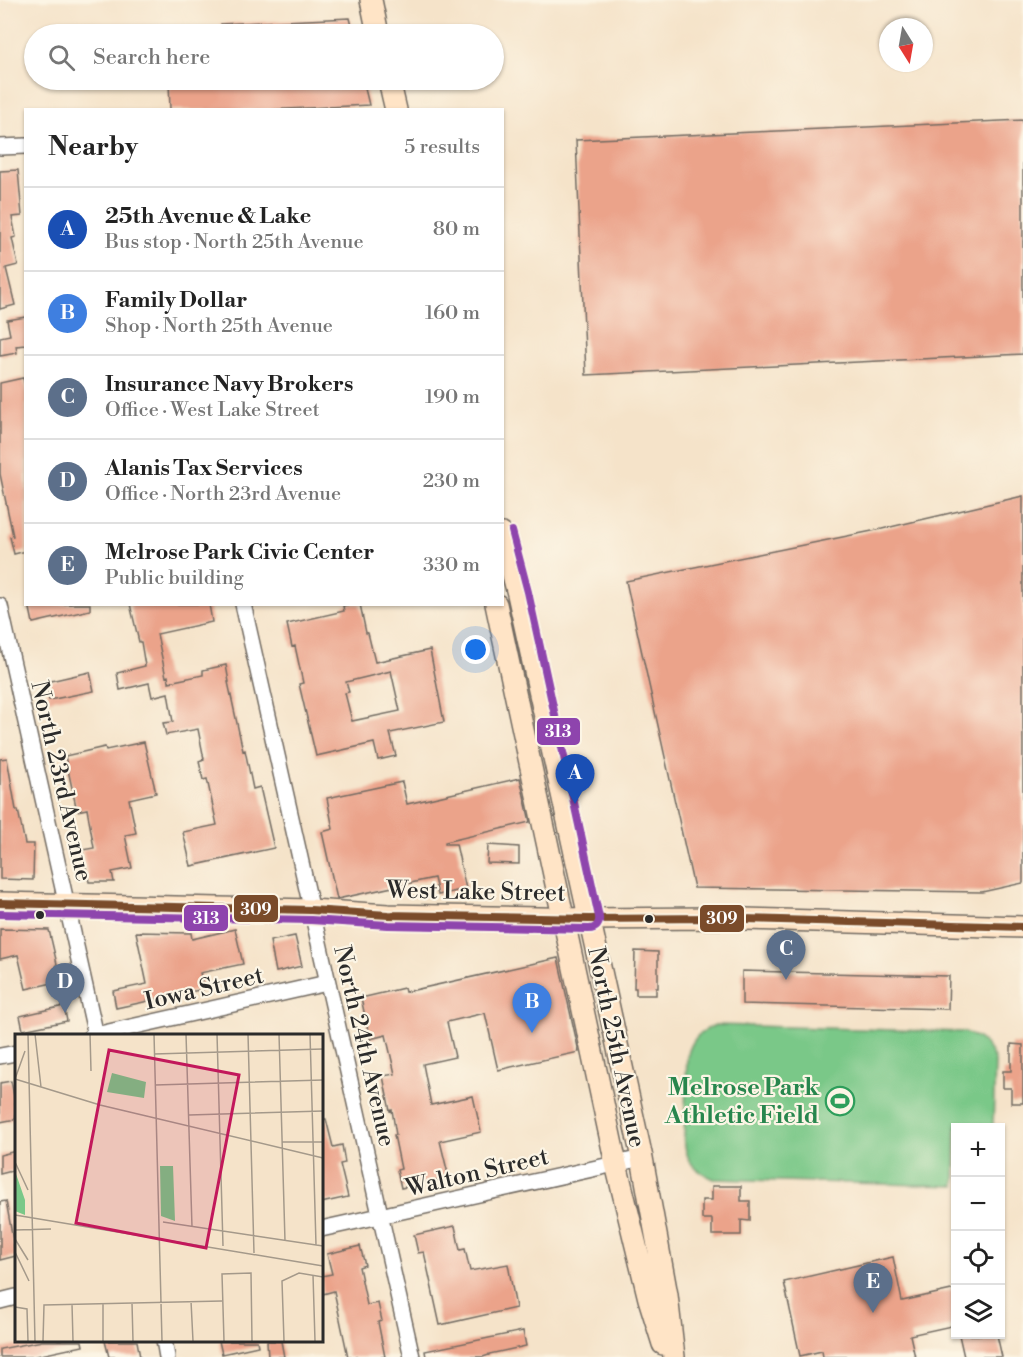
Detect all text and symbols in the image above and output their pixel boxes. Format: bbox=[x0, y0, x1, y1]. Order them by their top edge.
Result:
north arrow bbox=[879, 18, 933, 72]
search box bbox=[24, 24, 504, 90]
icon: search bbox=[45, 41, 78, 74]
text: Search here bbox=[93, 44, 210, 71]
text: Nearby bbox=[48, 131, 138, 163]
text: 5 results bbox=[404, 135, 480, 160]
text: 25th Avenue & Lake bbox=[105, 203, 311, 230]
text: A bbox=[60, 217, 75, 242]
text: 80 m bbox=[433, 217, 480, 242]
text: Bus stop · North 25th Avenue bbox=[105, 230, 364, 255]
text: Family Dollar bbox=[105, 287, 247, 314]
text: B bbox=[60, 301, 75, 326]
text: 160 m bbox=[425, 301, 480, 326]
text: Shop · North 25th Avenue bbox=[105, 314, 333, 339]
text: Insurance Navy Brokers bbox=[105, 371, 353, 398]
text: C bbox=[60, 385, 75, 410]
text: 190 m bbox=[425, 385, 480, 410]
text: Office · West Lake Street bbox=[105, 398, 320, 423]
text: Alanis Tax Services bbox=[105, 455, 303, 482]
text: D bbox=[60, 469, 75, 494]
text: 230 m bbox=[423, 469, 480, 494]
text: Office · North 23rd Avenue bbox=[105, 482, 341, 507]
text: Melrose Park Civic Center bbox=[105, 539, 374, 566]
text: E bbox=[61, 553, 74, 578]
text: 330 m bbox=[423, 553, 480, 578]
text: Public building bbox=[105, 566, 244, 591]
your location bbox=[461, 635, 490, 664]
street label: North 23rd Avenue bbox=[23, 678, 99, 884]
line badge: 313 bbox=[536, 717, 581, 746]
text: 313 bbox=[545, 722, 572, 742]
pin: A bbox=[556, 754, 594, 804]
street label: West Lake Street bbox=[385, 875, 566, 909]
line badge: 309 bbox=[233, 894, 279, 923]
text: 309 bbox=[240, 900, 272, 920]
line badge: 313 bbox=[183, 904, 229, 932]
line badge: 309 bbox=[699, 904, 745, 933]
unlabelled marker bbox=[34, 909, 46, 921]
text: 313 bbox=[193, 909, 220, 929]
text: 309 bbox=[706, 909, 738, 929]
unlabelled marker bbox=[643, 913, 655, 925]
pin: C bbox=[766, 930, 806, 980]
street label: North 24th Avenue bbox=[326, 943, 402, 1150]
street label: North 25th Avenue bbox=[580, 944, 652, 1150]
street label: Iowa Street bbox=[142, 961, 267, 1017]
pin: D bbox=[46, 964, 84, 1013]
pin: B bbox=[512, 984, 552, 1033]
inset map bbox=[15, 1034, 322, 1342]
place label: Melrose Park Athletic Field bbox=[664, 1073, 820, 1131]
sports icon: Melrose Park Athletic Field bbox=[824, 1085, 856, 1117]
map controls bbox=[951, 1123, 1005, 1339]
button: + bbox=[951, 1123, 1005, 1177]
street label: Walton Street bbox=[402, 1142, 552, 1204]
button: − bbox=[951, 1177, 1005, 1231]
button: locate bbox=[951, 1231, 1005, 1285]
pin: E bbox=[854, 1264, 892, 1313]
button: layers bbox=[951, 1285, 1005, 1339]

